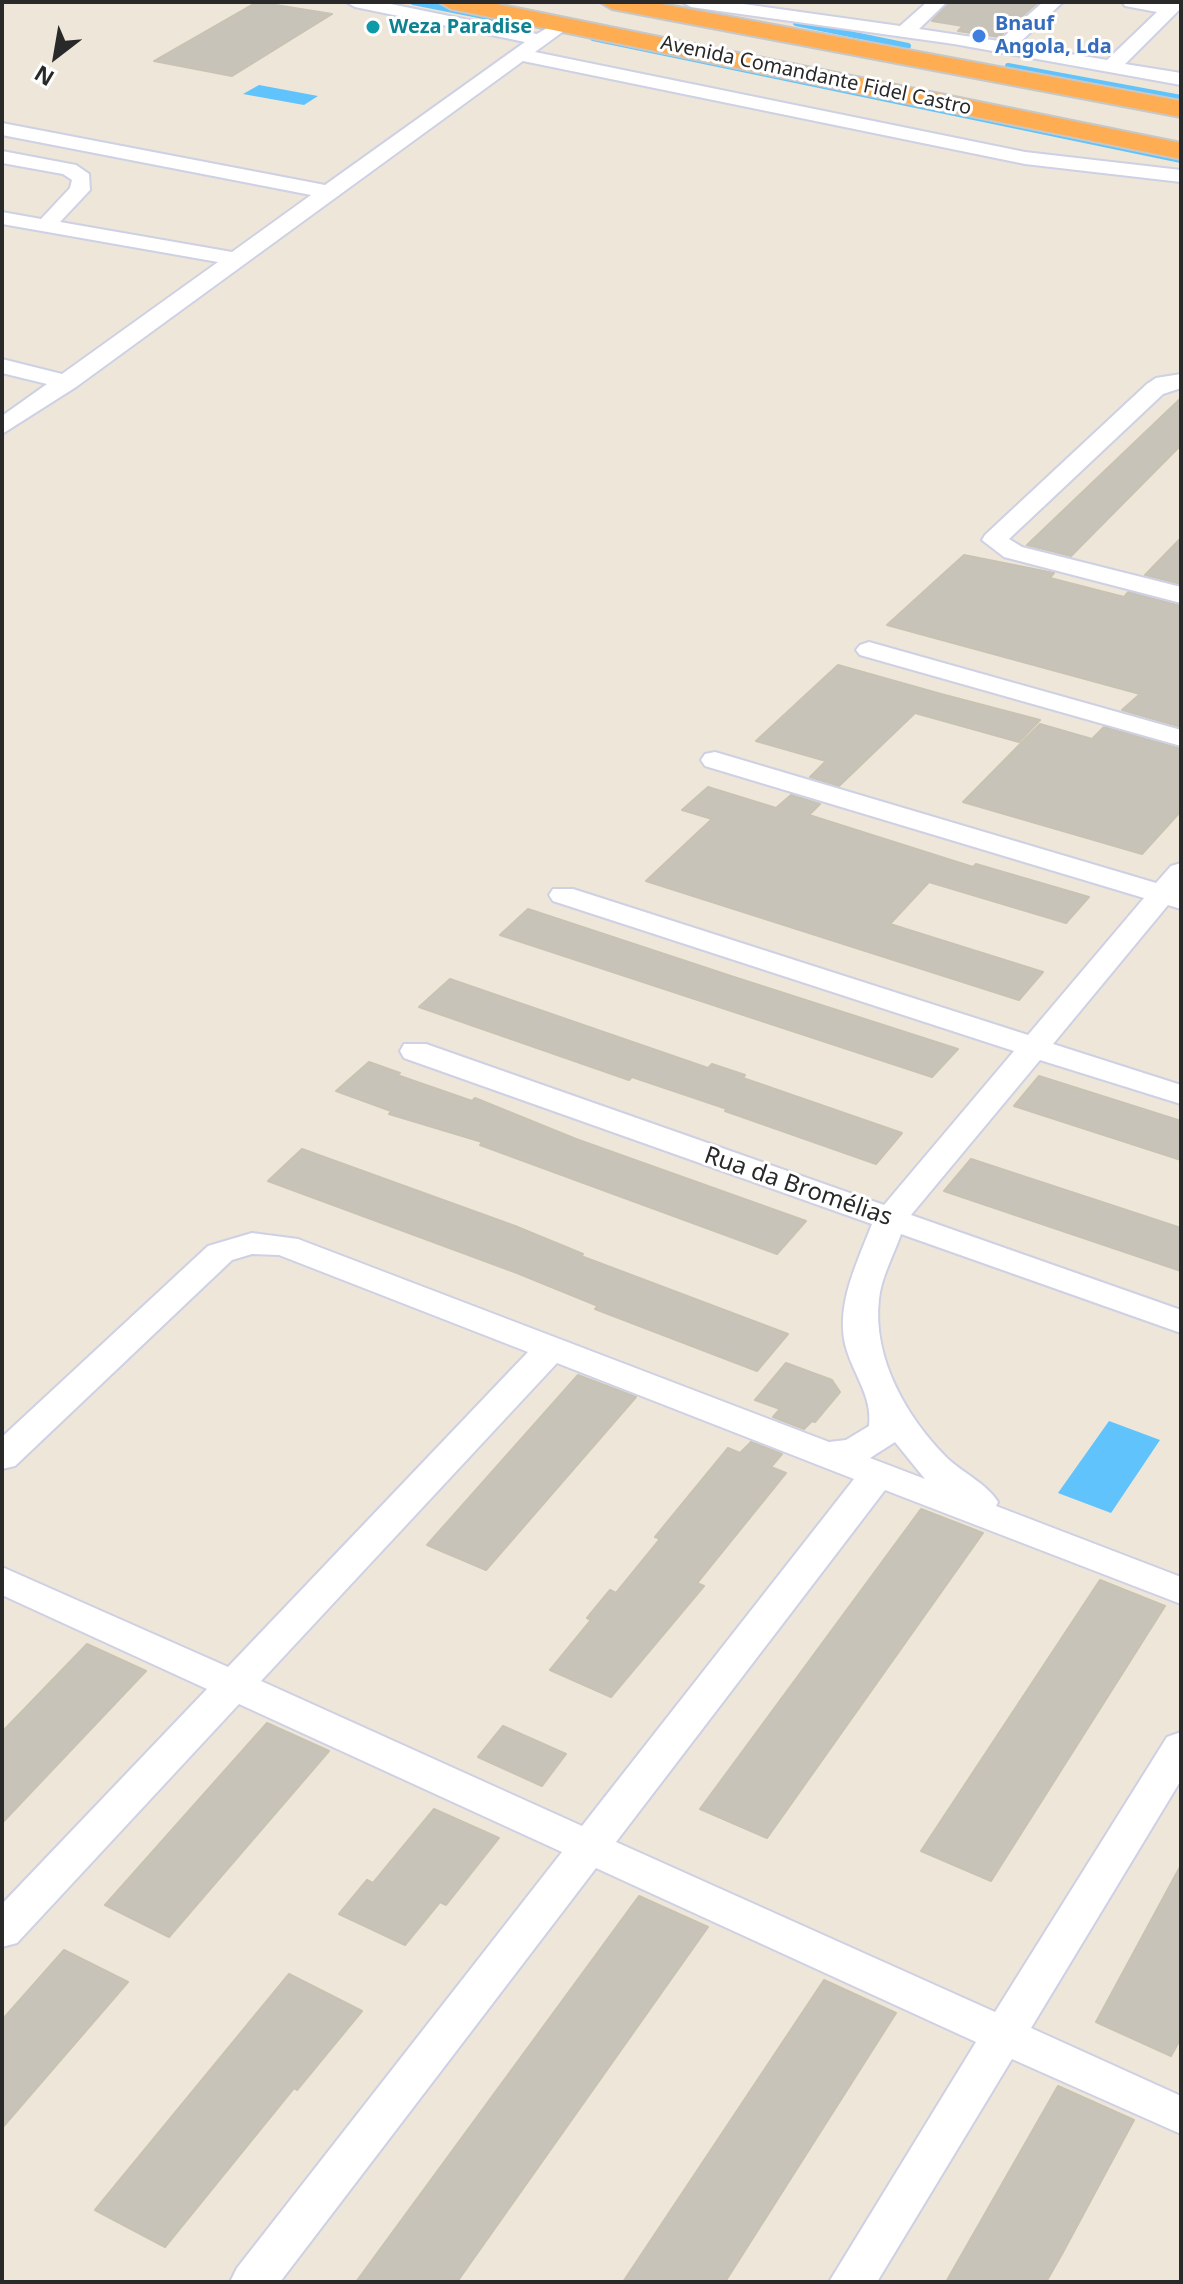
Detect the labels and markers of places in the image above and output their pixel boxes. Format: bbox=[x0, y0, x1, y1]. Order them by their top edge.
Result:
place label: Bnauf Angola, Lda bbox=[995, 12, 1112, 59]
place label: Weza Paradise bbox=[389, 15, 532, 39]
marker: Weza Paradise bbox=[364, 18, 382, 36]
marker: Bnauf Angola, Lda bbox=[970, 27, 988, 45]

